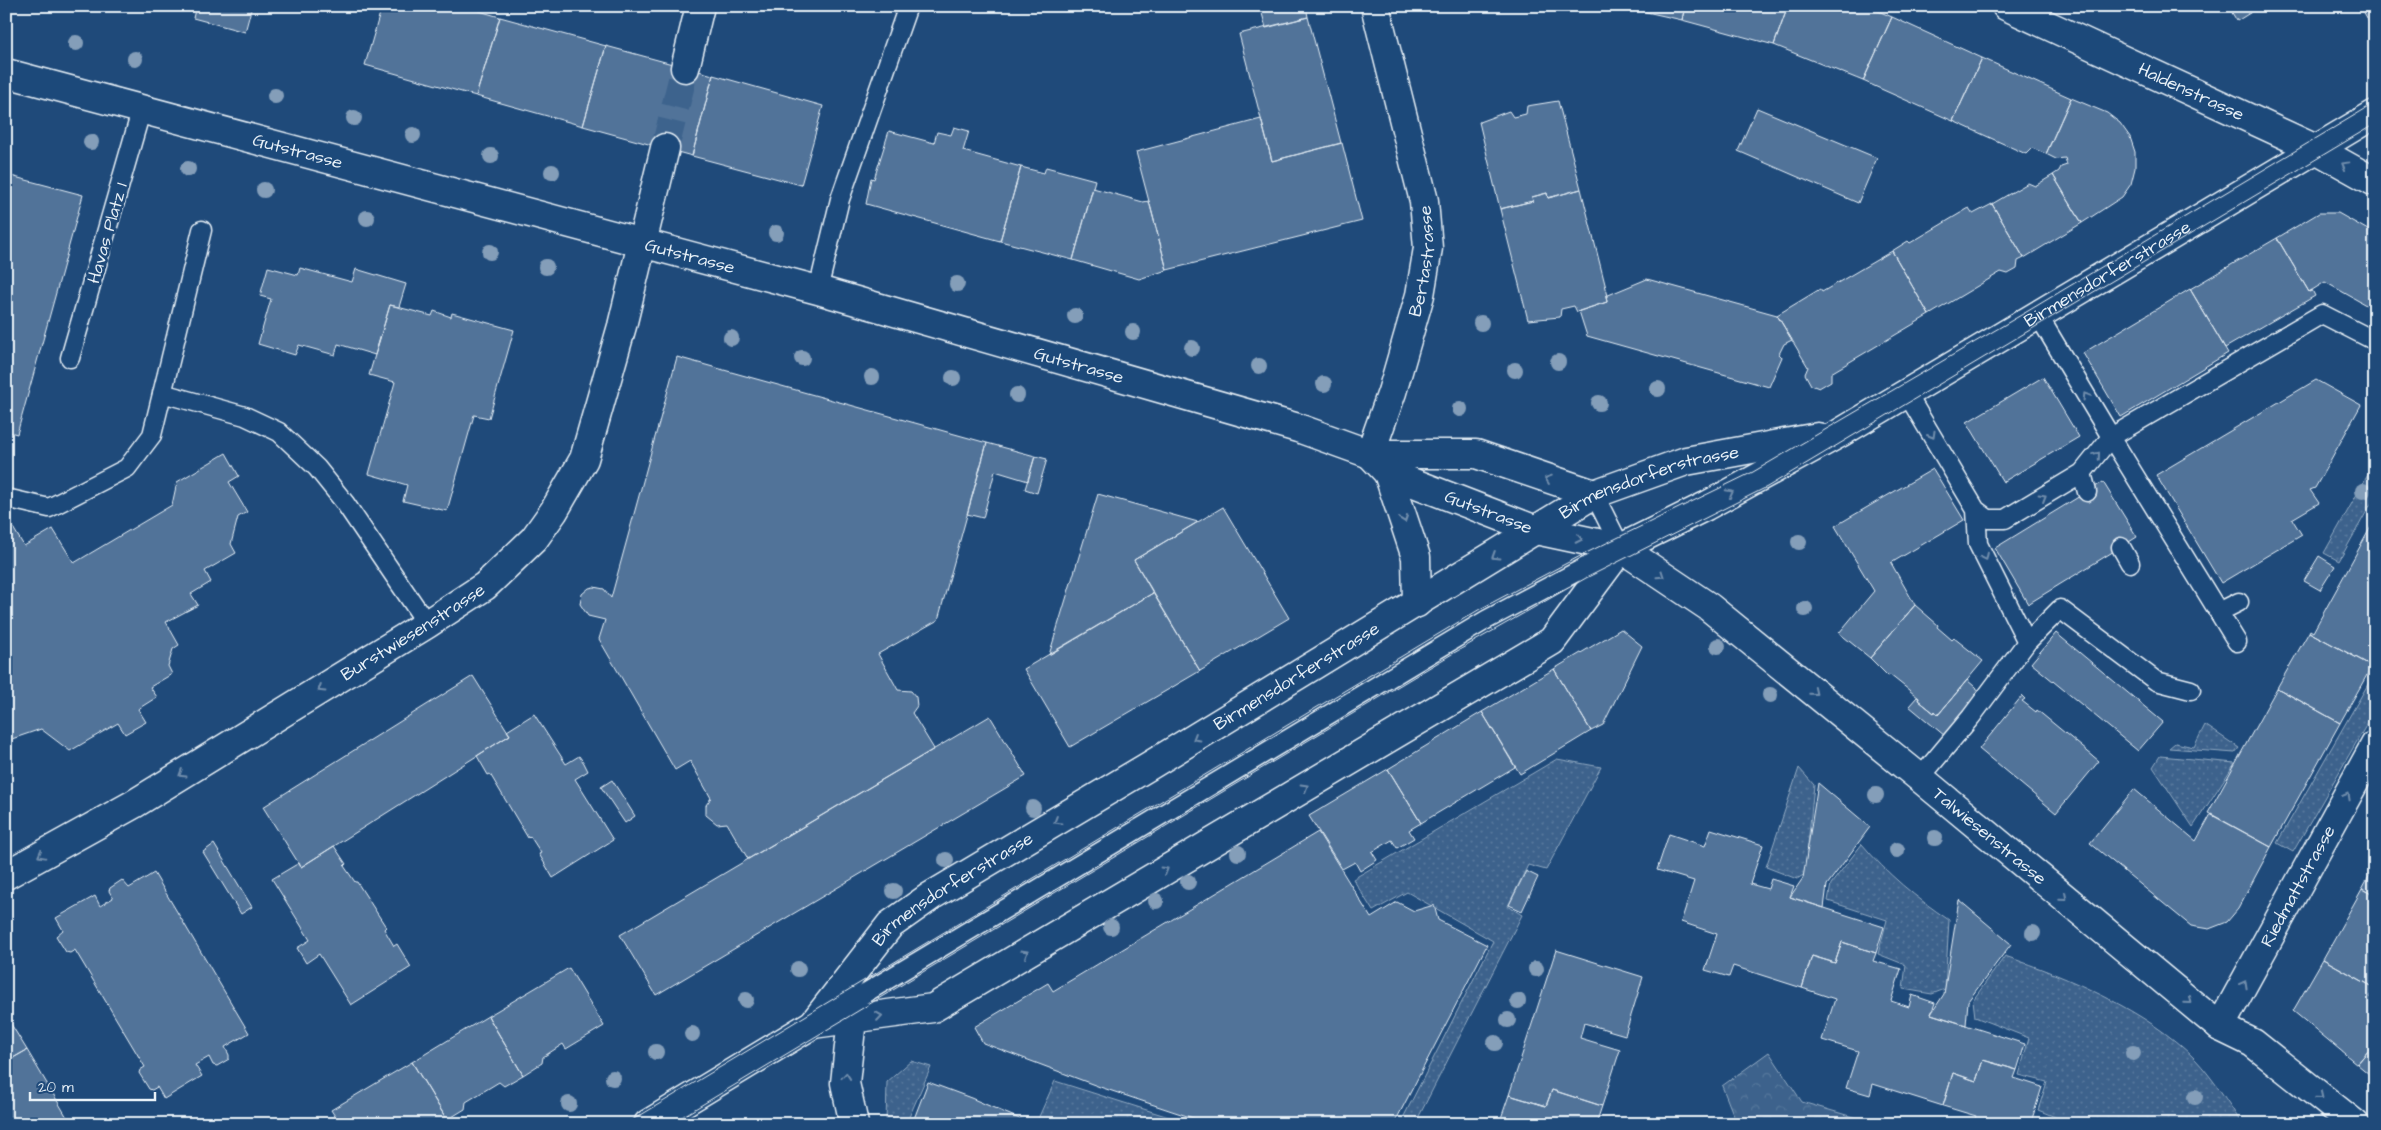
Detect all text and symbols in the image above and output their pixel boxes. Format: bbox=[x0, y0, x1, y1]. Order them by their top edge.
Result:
street label: Haldenstrasse bbox=[2134, 57, 2248, 127]
street label: Gutstrasse bbox=[250, 127, 346, 175]
one-way arrow bbox=[2342, 162, 2351, 172]
street label: Havas Platz 1 bbox=[81, 180, 134, 287]
street label: Bertastrasse bbox=[1402, 204, 1441, 320]
street label: Birmensdorferstrasse bbox=[2019, 215, 2196, 334]
street label: Gutstrasse bbox=[642, 232, 738, 280]
street label: Gutstrasse bbox=[1031, 341, 1127, 390]
one-way arrow bbox=[2082, 392, 2092, 401]
one-way arrow bbox=[1926, 430, 1936, 439]
street label: Birmensdorferstrasse bbox=[1554, 440, 1741, 525]
one-way arrow bbox=[2091, 452, 2100, 461]
one-way arrow bbox=[1544, 475, 1552, 485]
street label: Gutstrasse bbox=[1441, 484, 1536, 541]
one-way arrow bbox=[1725, 489, 1734, 499]
one-way arrow bbox=[2037, 493, 2046, 503]
one-way arrow bbox=[1398, 514, 1408, 522]
one-way arrow bbox=[1574, 533, 1583, 544]
one-way arrow bbox=[1491, 549, 1500, 559]
one-way arrow bbox=[1979, 552, 1989, 561]
one-way arrow bbox=[1656, 569, 1665, 578]
street label: Burstwiesenstrasse bbox=[336, 577, 490, 687]
street label: Birmensdorferstrasse bbox=[1209, 616, 1384, 737]
one-way arrow bbox=[317, 683, 326, 693]
one-way arrow bbox=[1808, 686, 1817, 694]
one-way arrow bbox=[1192, 731, 1201, 741]
one-way arrow bbox=[179, 768, 188, 778]
street label: Talwiesenstrasse bbox=[1927, 781, 2052, 891]
one-way arrow bbox=[1300, 784, 1309, 794]
one-way arrow bbox=[2341, 792, 2351, 801]
one-way arrow bbox=[1053, 815, 1062, 825]
street label: Riedmattstrasse bbox=[2254, 820, 2342, 952]
street label: Birmensdorferstrasse bbox=[866, 826, 1038, 952]
one-way arrow bbox=[37, 849, 46, 859]
one-way arrow bbox=[1160, 866, 1169, 876]
one-way arrow bbox=[2059, 892, 2068, 901]
one-way arrow bbox=[1020, 949, 1029, 959]
one-way arrow bbox=[2237, 981, 2247, 990]
one-way arrow bbox=[2183, 996, 2192, 1004]
one-way arrow bbox=[874, 1011, 883, 1021]
scale bar bbox=[30, 1070, 155, 1102]
one-way arrow bbox=[840, 1072, 851, 1080]
text: 20 m bbox=[38, 1077, 74, 1098]
one-way arrow bbox=[2314, 1090, 2324, 1099]

